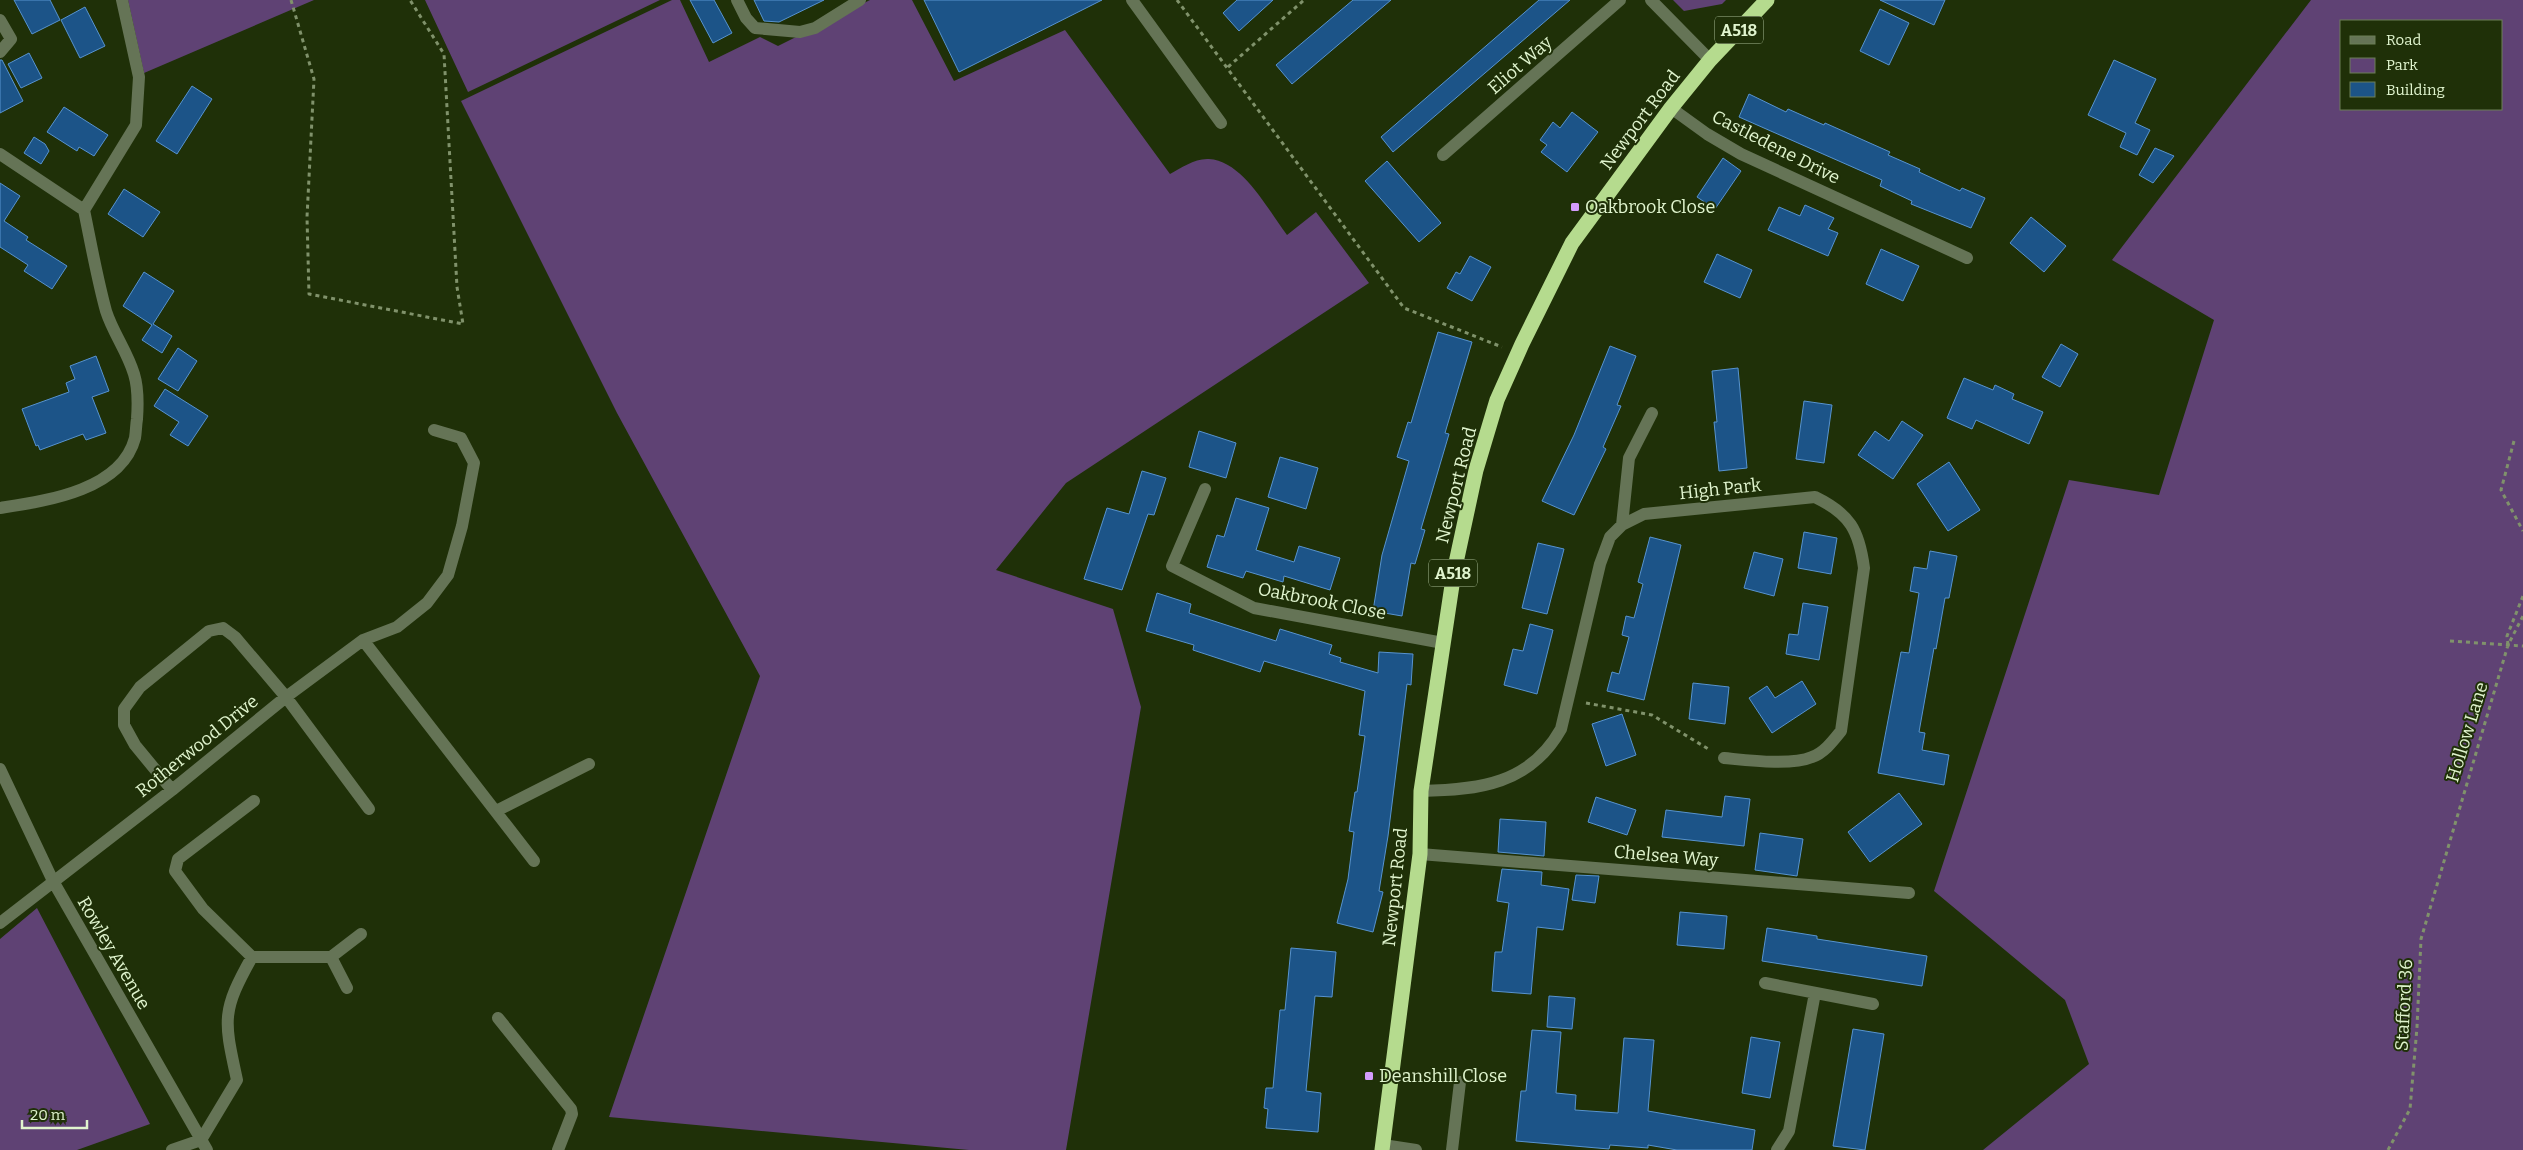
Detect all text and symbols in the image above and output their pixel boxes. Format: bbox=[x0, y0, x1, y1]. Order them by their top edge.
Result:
road number: A518 bbox=[1715, 16, 1763, 44]
legend bbox=[2340, 20, 2503, 110]
street label: Eliot Way bbox=[1483, 31, 1557, 99]
text: Road bbox=[2386, 31, 2421, 49]
text: Park bbox=[2386, 56, 2418, 74]
street label: Newport Road bbox=[1595, 66, 1685, 174]
text: Building bbox=[2386, 81, 2445, 99]
street label: Castledene Drive bbox=[1708, 105, 1844, 189]
place label: Oakbrook Close bbox=[1585, 196, 1715, 218]
marker: Oakbrook Close bbox=[1569, 201, 1581, 213]
street label: Newport Road bbox=[1431, 424, 1481, 545]
street label: High Park bbox=[1678, 474, 1763, 504]
road number: A518 bbox=[1429, 560, 1477, 586]
street label: Oakbrook Close bbox=[1256, 578, 1388, 624]
street label: Hollow Lane bbox=[2441, 679, 2493, 785]
street label: Rotherwood Drive bbox=[132, 690, 262, 802]
street label: Newport Road bbox=[1378, 826, 1412, 947]
street label: Chelsea Way bbox=[1613, 840, 1720, 872]
street label: Rowley Avenue bbox=[73, 893, 155, 1013]
street label: Stafford 36 bbox=[2391, 959, 2417, 1051]
place label: Deanshill Close bbox=[1379, 1065, 1507, 1087]
marker: Deanshill Close bbox=[1363, 1070, 1375, 1082]
scale bar bbox=[22, 1098, 88, 1130]
text: 20 m bbox=[30, 1106, 66, 1124]

